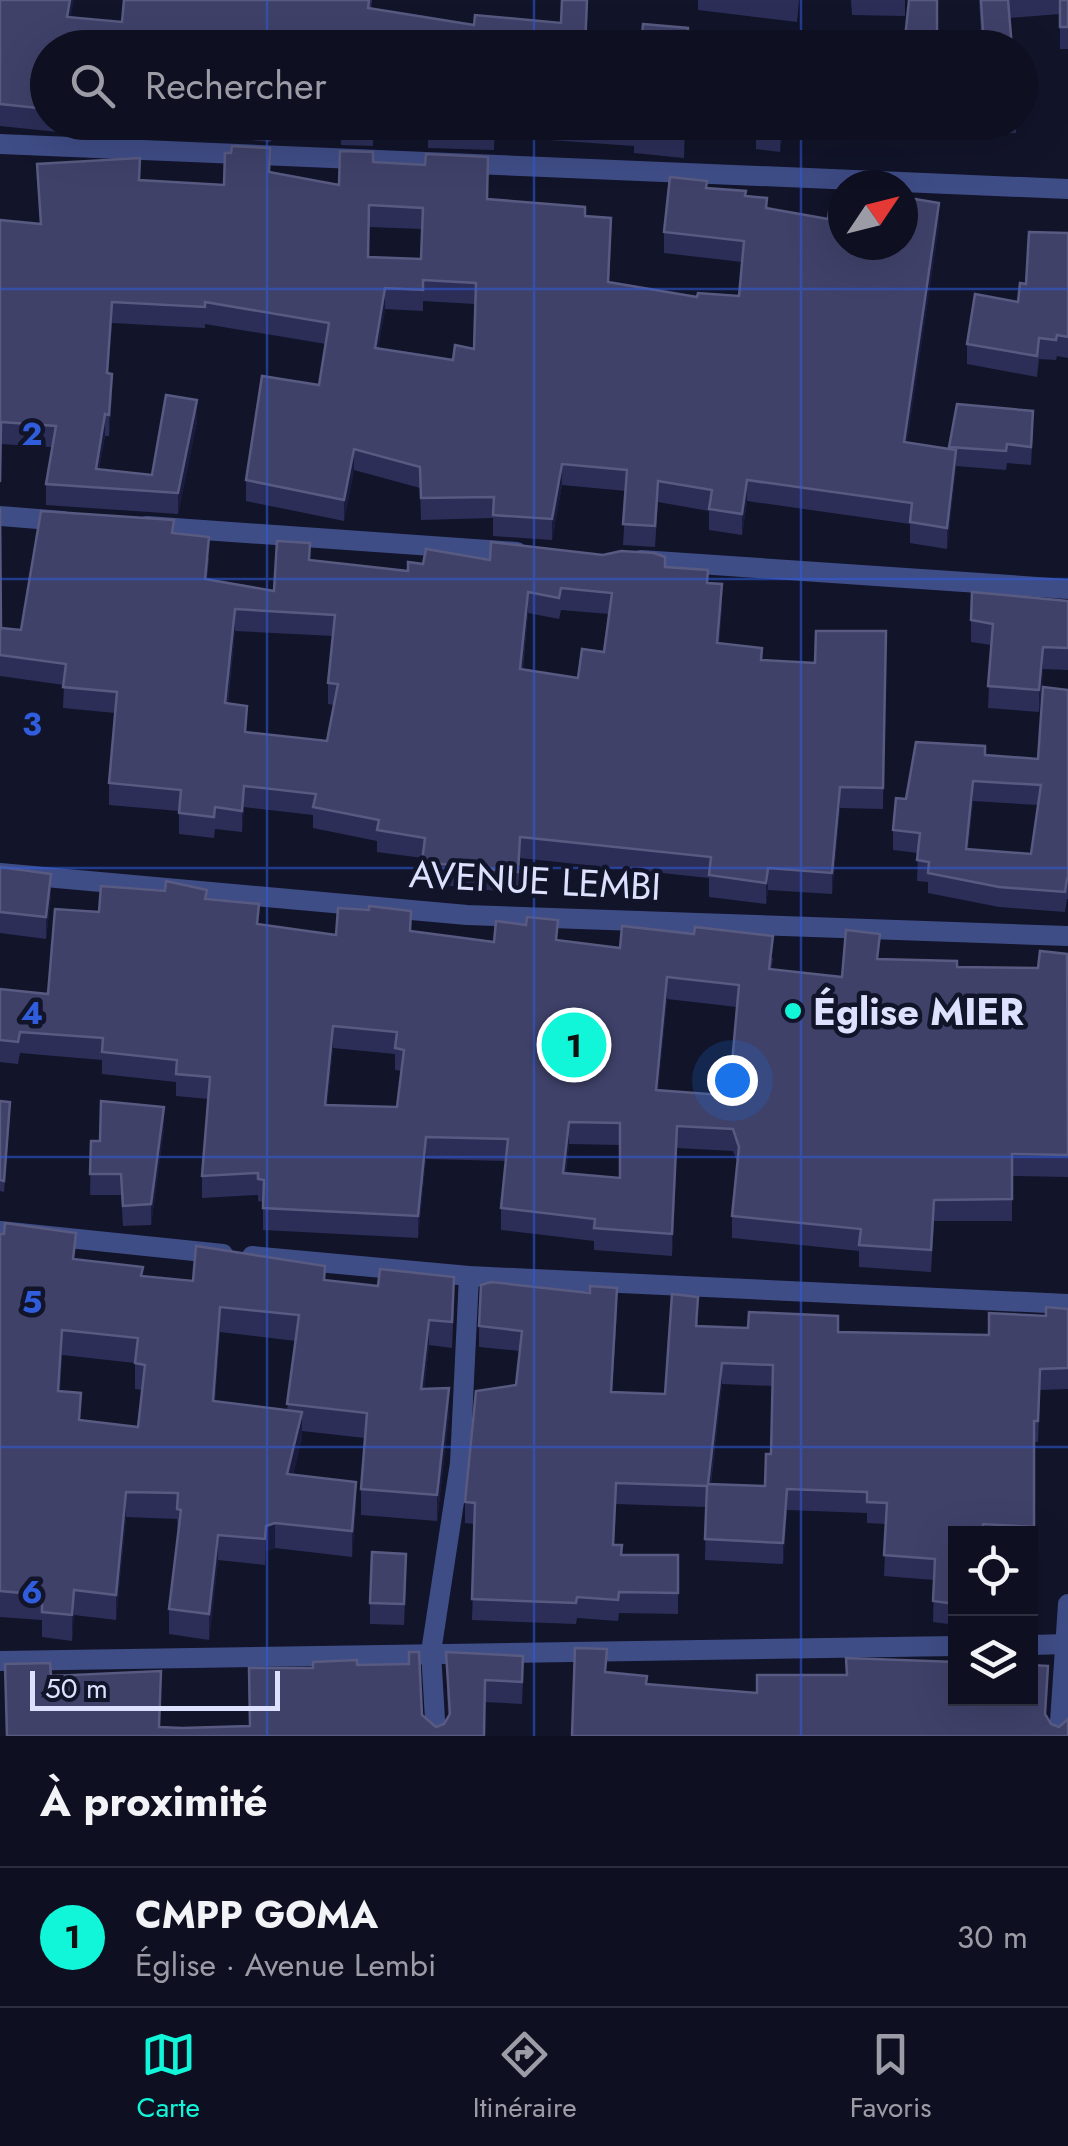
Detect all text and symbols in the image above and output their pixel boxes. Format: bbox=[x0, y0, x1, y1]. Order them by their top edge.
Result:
search box bbox=[30, 30, 1038, 140]
icon: search bbox=[65, 58, 120, 113]
text: Rechercher bbox=[145, 58, 327, 113]
north arrow bbox=[828, 170, 918, 260]
text: 2 bbox=[22, 411, 43, 457]
text: 3 bbox=[22, 701, 42, 747]
street label: AVENUE LEMBI bbox=[408, 846, 662, 914]
place label: Église MIER bbox=[813, 984, 1024, 1039]
text: 4 bbox=[21, 990, 43, 1036]
marker: Église MIER bbox=[782, 1000, 804, 1022]
pin: 1 bbox=[542, 1008, 606, 1082]
your location bbox=[707, 1055, 758, 1106]
text: 5 bbox=[22, 1279, 42, 1325]
map controls bbox=[948, 1526, 1038, 1706]
button: locate bbox=[948, 1526, 1038, 1616]
text: 6 bbox=[21, 1569, 43, 1615]
button: layers bbox=[948, 1616, 1038, 1706]
scale bar bbox=[30, 1666, 280, 1710]
text: 50 m bbox=[45, 1668, 108, 1709]
text: À proximité bbox=[40, 1771, 268, 1832]
text: CMPP GOMA bbox=[135, 1887, 378, 1942]
text: 1 bbox=[64, 1914, 81, 1960]
text: 30 m bbox=[957, 1914, 1028, 1960]
text: Église · Avenue Lembi bbox=[135, 1942, 436, 1988]
tab: Carte bbox=[136, 2027, 200, 2128]
tab: Itinéraire bbox=[473, 2027, 577, 2128]
tab: Favoris bbox=[850, 2027, 932, 2128]

